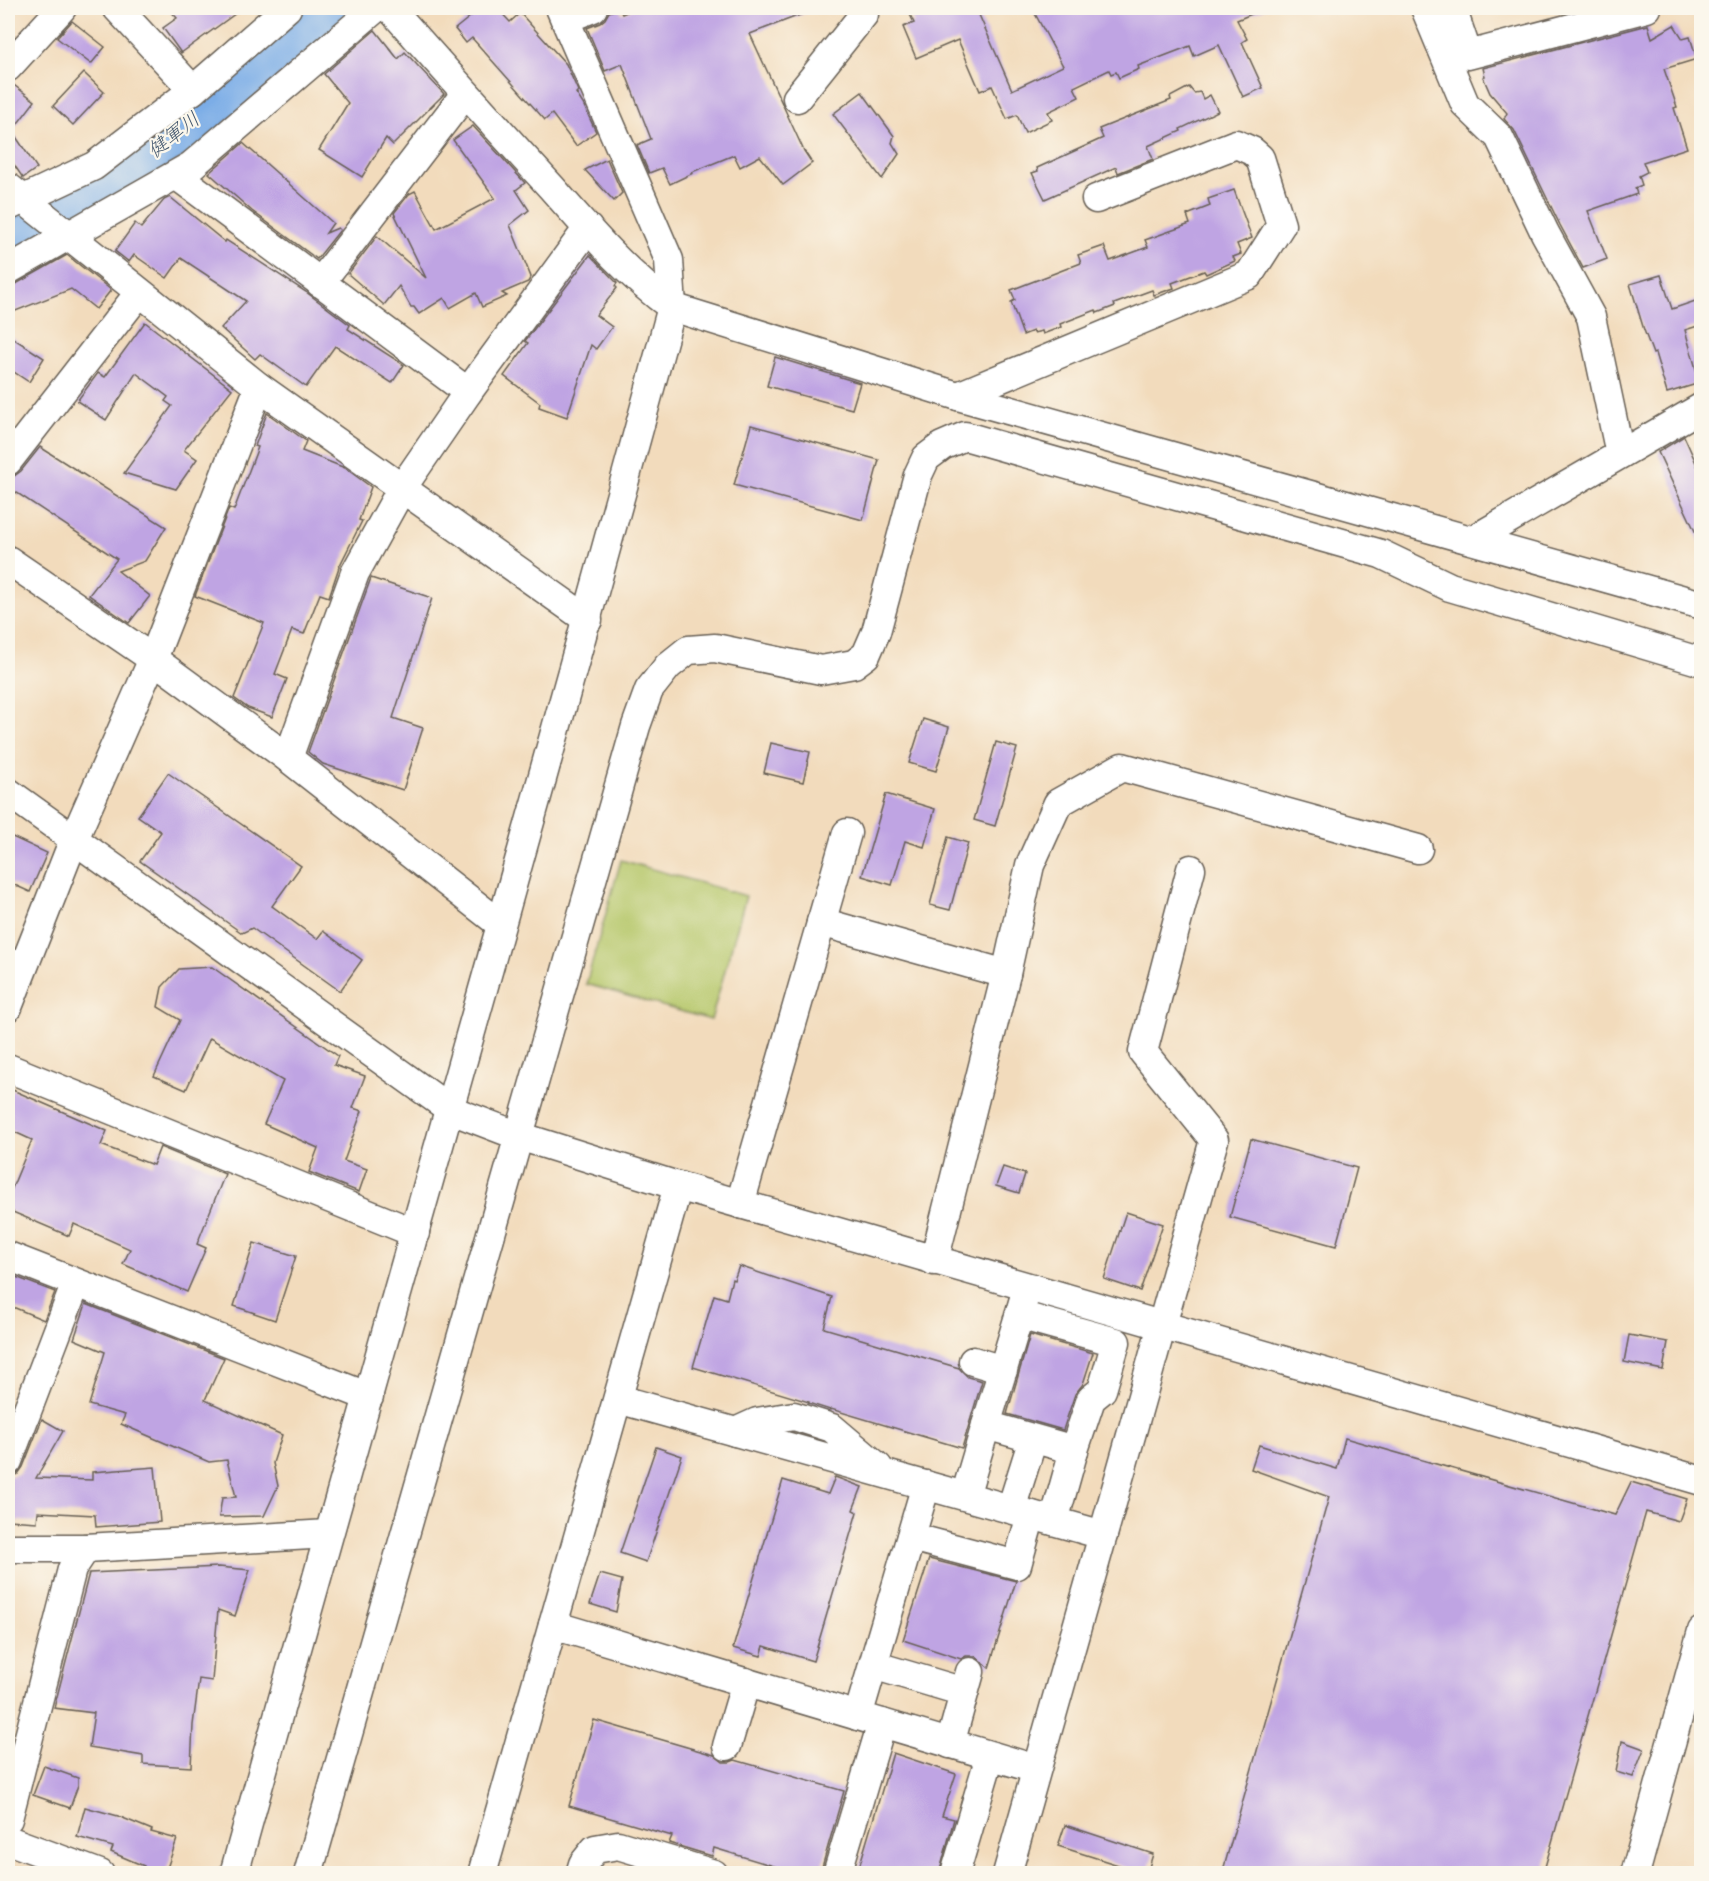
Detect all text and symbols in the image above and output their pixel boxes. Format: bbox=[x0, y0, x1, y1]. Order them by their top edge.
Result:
water label: 健軍川 bbox=[141, 105, 205, 163]

